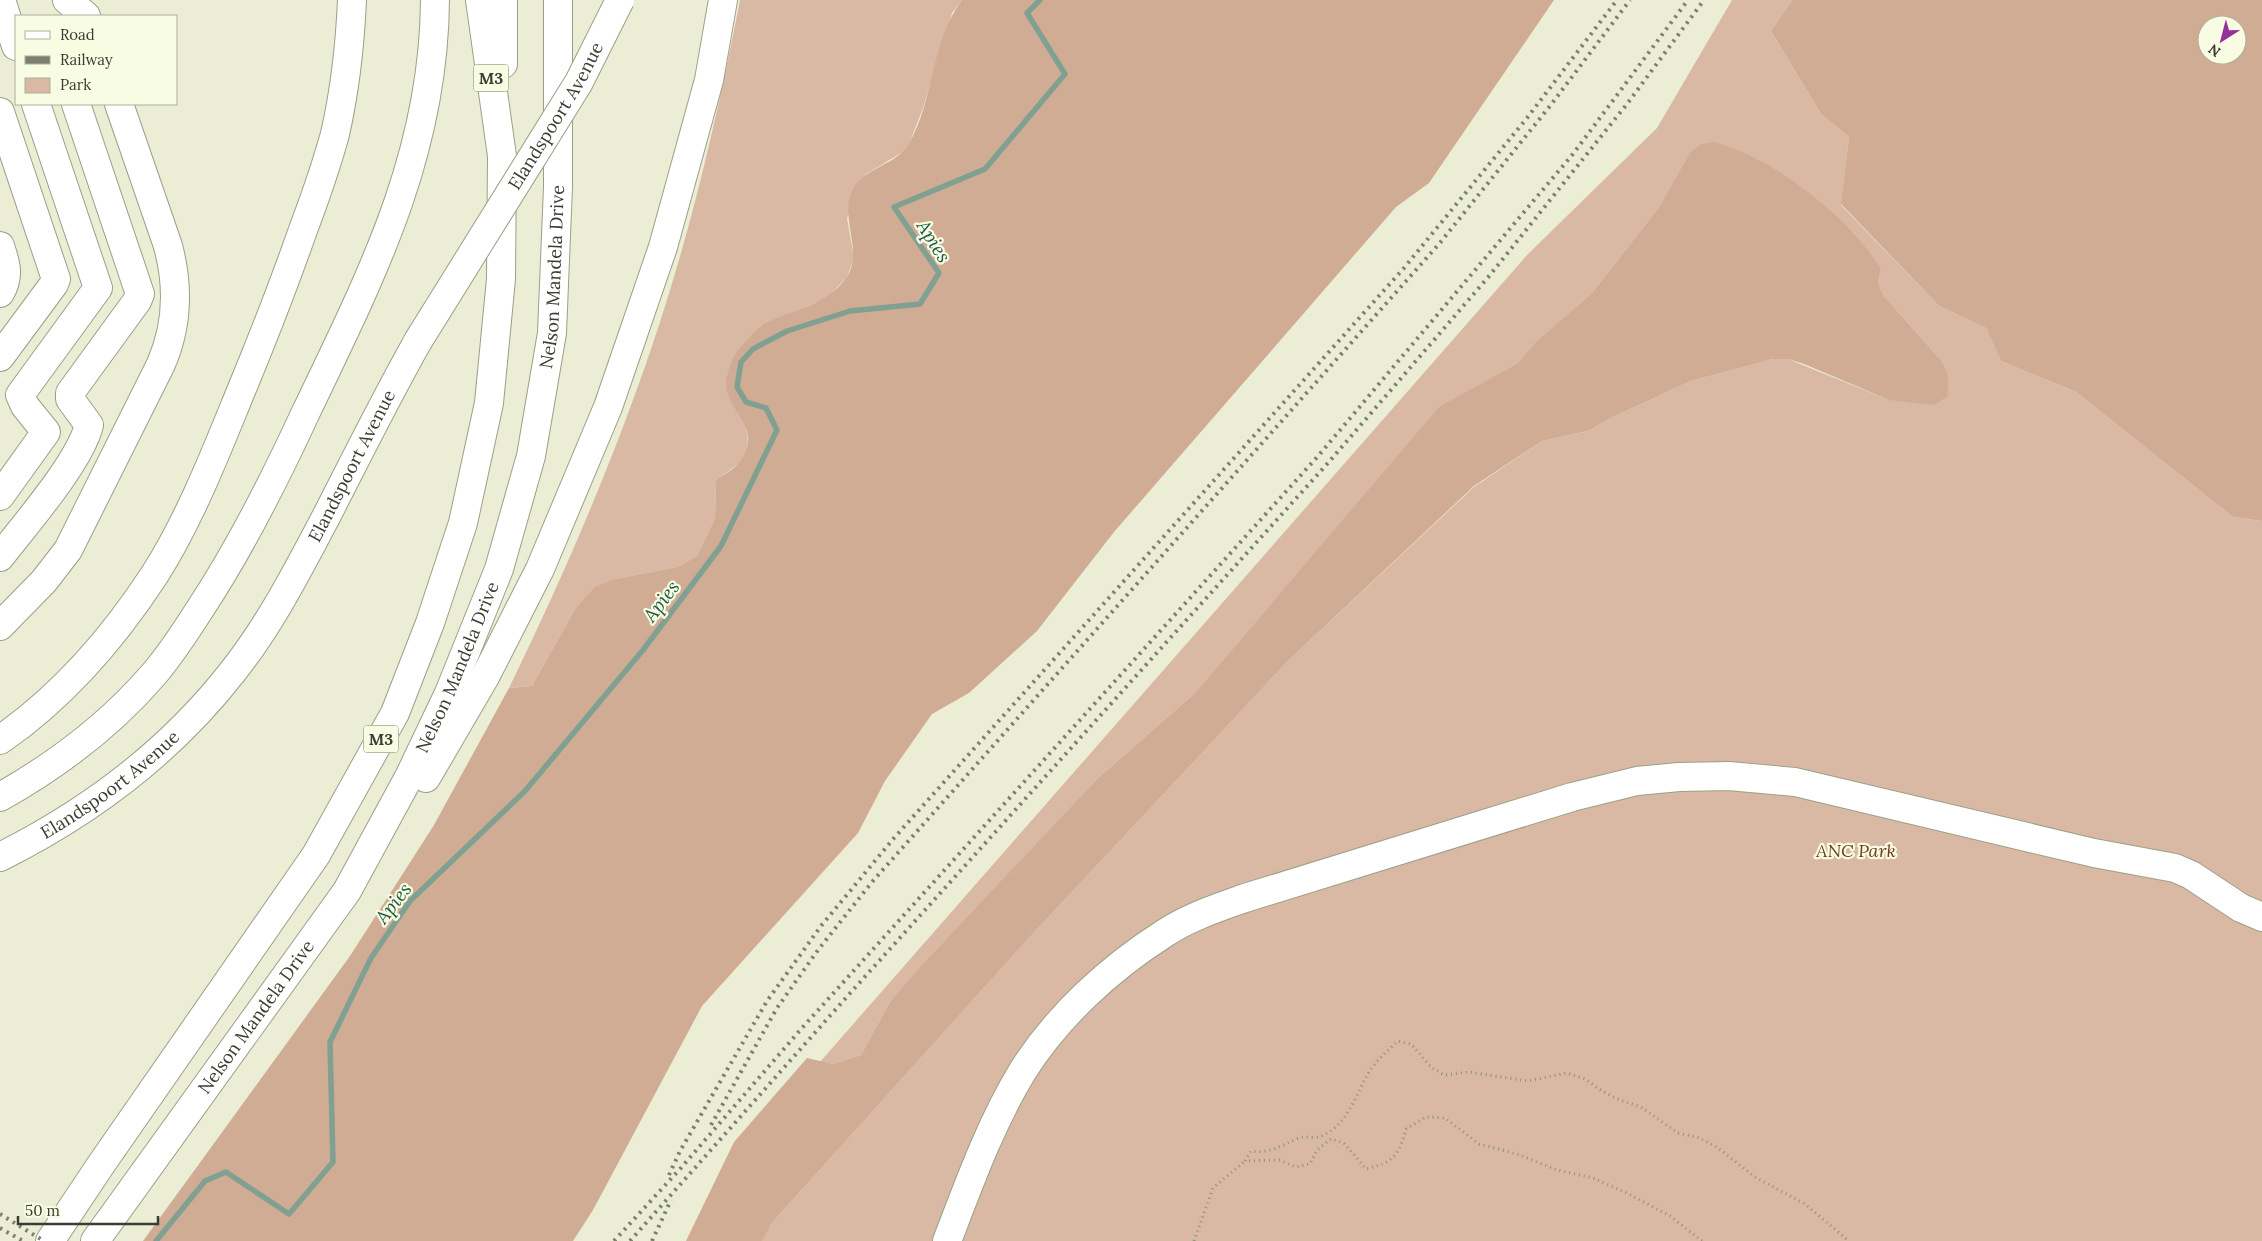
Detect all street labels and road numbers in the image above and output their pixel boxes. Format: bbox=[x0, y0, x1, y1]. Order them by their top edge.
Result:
street label: Elandspoort Avenue bbox=[503, 38, 608, 194]
road number: M3 bbox=[474, 64, 508, 92]
street label: Nelson Mandela Drive bbox=[534, 184, 569, 370]
street label: Elandspoort Avenue bbox=[303, 386, 400, 546]
street label: Nelson Mandela Drive bbox=[410, 578, 504, 757]
street label: Elandspoort Avenue bbox=[36, 725, 184, 844]
road number: M3 bbox=[364, 726, 398, 752]
street label: Nelson Mandela Drive bbox=[193, 935, 319, 1098]

